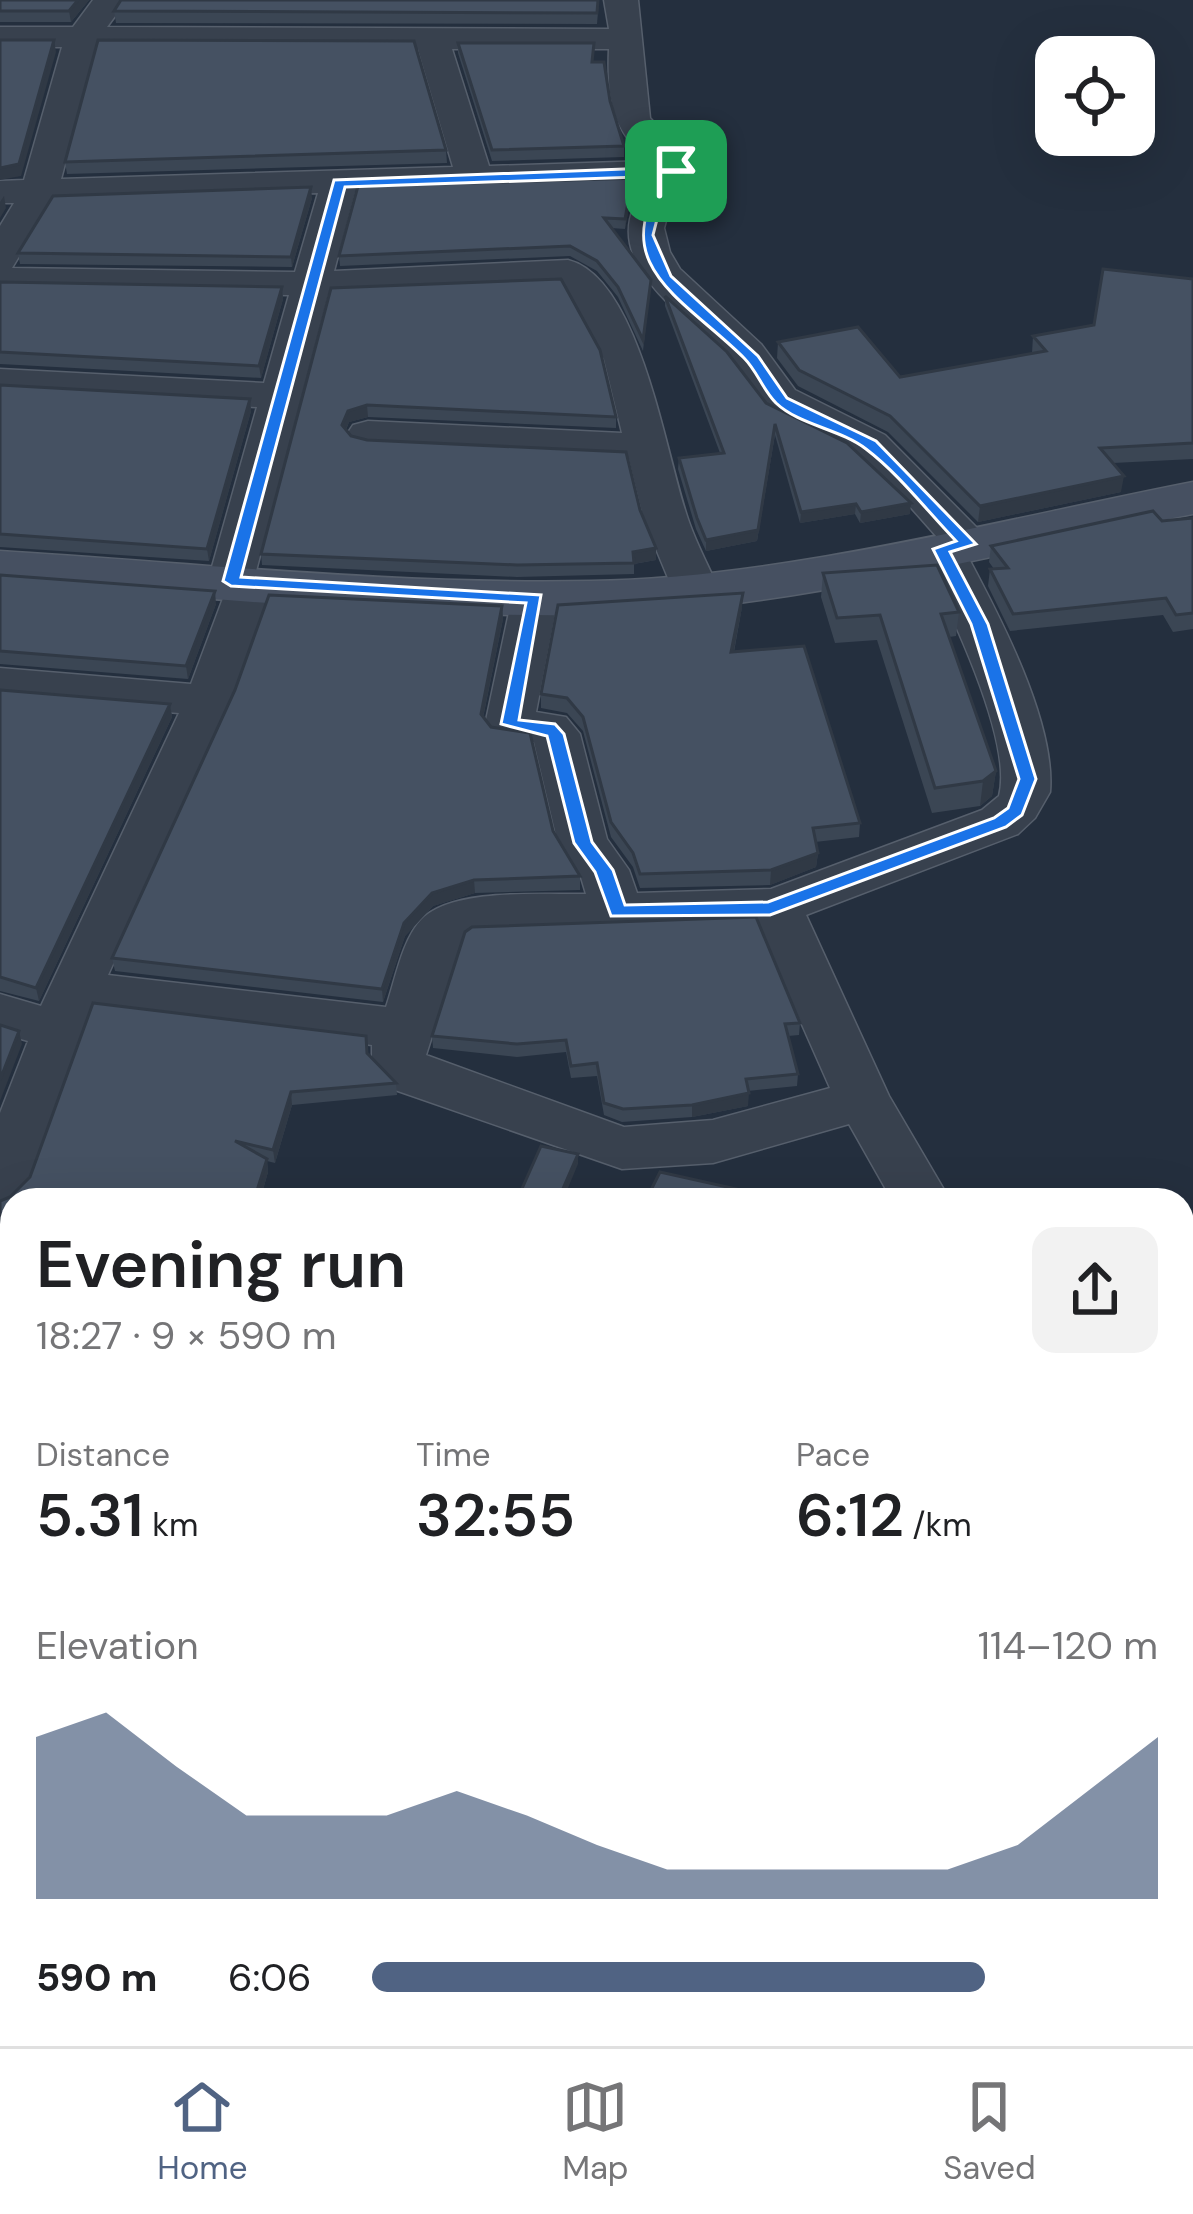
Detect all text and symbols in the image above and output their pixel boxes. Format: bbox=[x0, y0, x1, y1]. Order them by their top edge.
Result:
map controls bbox=[1035, 36, 1155, 156]
button: locate bbox=[1035, 36, 1155, 156]
pin bbox=[625, 120, 727, 222]
icon: arrive bbox=[643, 138, 709, 204]
text: Evening run bbox=[36, 1222, 406, 1307]
button: share bbox=[1032, 1227, 1158, 1353]
text: 18:27 · 9 × 590 m bbox=[36, 1310, 337, 1361]
text: Distance bbox=[36, 1433, 170, 1476]
text: Time bbox=[416, 1433, 491, 1476]
text: Pace bbox=[796, 1433, 870, 1476]
text: 5.31 bbox=[36, 1476, 143, 1555]
text: 32:55 bbox=[416, 1476, 575, 1555]
text: 6:12 bbox=[796, 1476, 904, 1555]
text: km bbox=[143, 1503, 198, 1546]
text: /km bbox=[904, 1503, 972, 1546]
text: Elevation bbox=[36, 1620, 199, 1671]
text: 114–120 m bbox=[978, 1620, 1158, 1671]
text: 590 m bbox=[36, 1952, 157, 2003]
text: 6:06 bbox=[228, 1952, 312, 2003]
tab: Home bbox=[157, 2074, 248, 2189]
tab: Map bbox=[562, 2074, 629, 2189]
tab: Saved bbox=[943, 2074, 1036, 2189]

